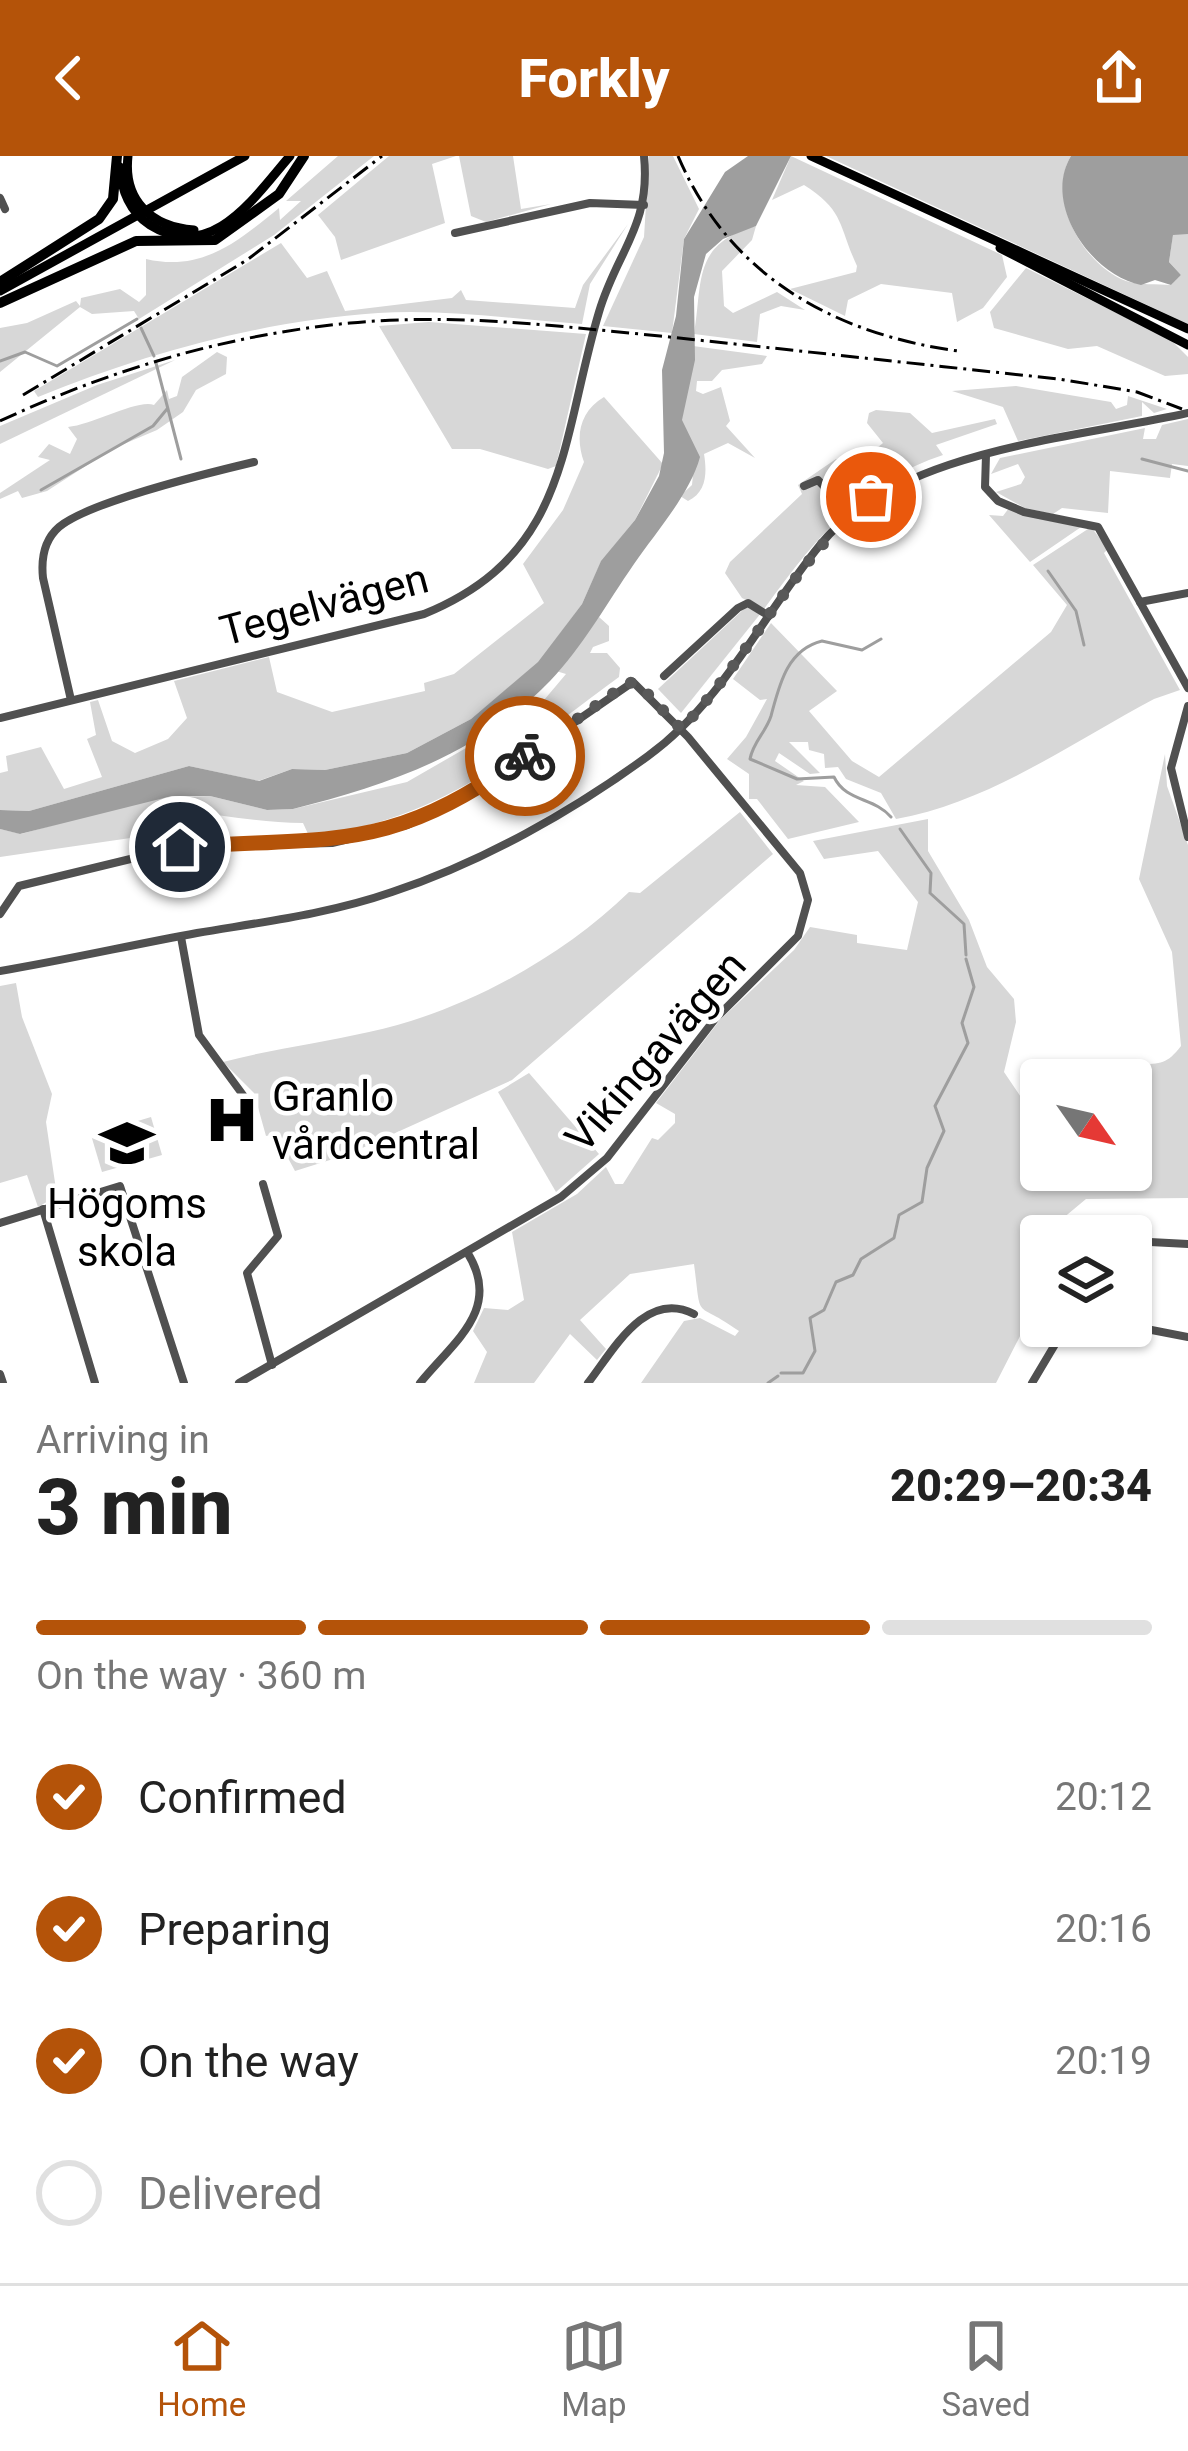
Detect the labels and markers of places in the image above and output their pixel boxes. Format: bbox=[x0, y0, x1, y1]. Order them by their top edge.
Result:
pin bbox=[820, 446, 922, 548]
pin bbox=[129, 796, 231, 898]
place label: Granlo vårdcentral bbox=[272, 1072, 480, 1169]
hospital icon: Granlo vårdcentral bbox=[203, 1091, 261, 1149]
school or university icon: Högoms skola bbox=[98, 1114, 156, 1172]
place label: Högoms skola bbox=[47, 1179, 207, 1276]

